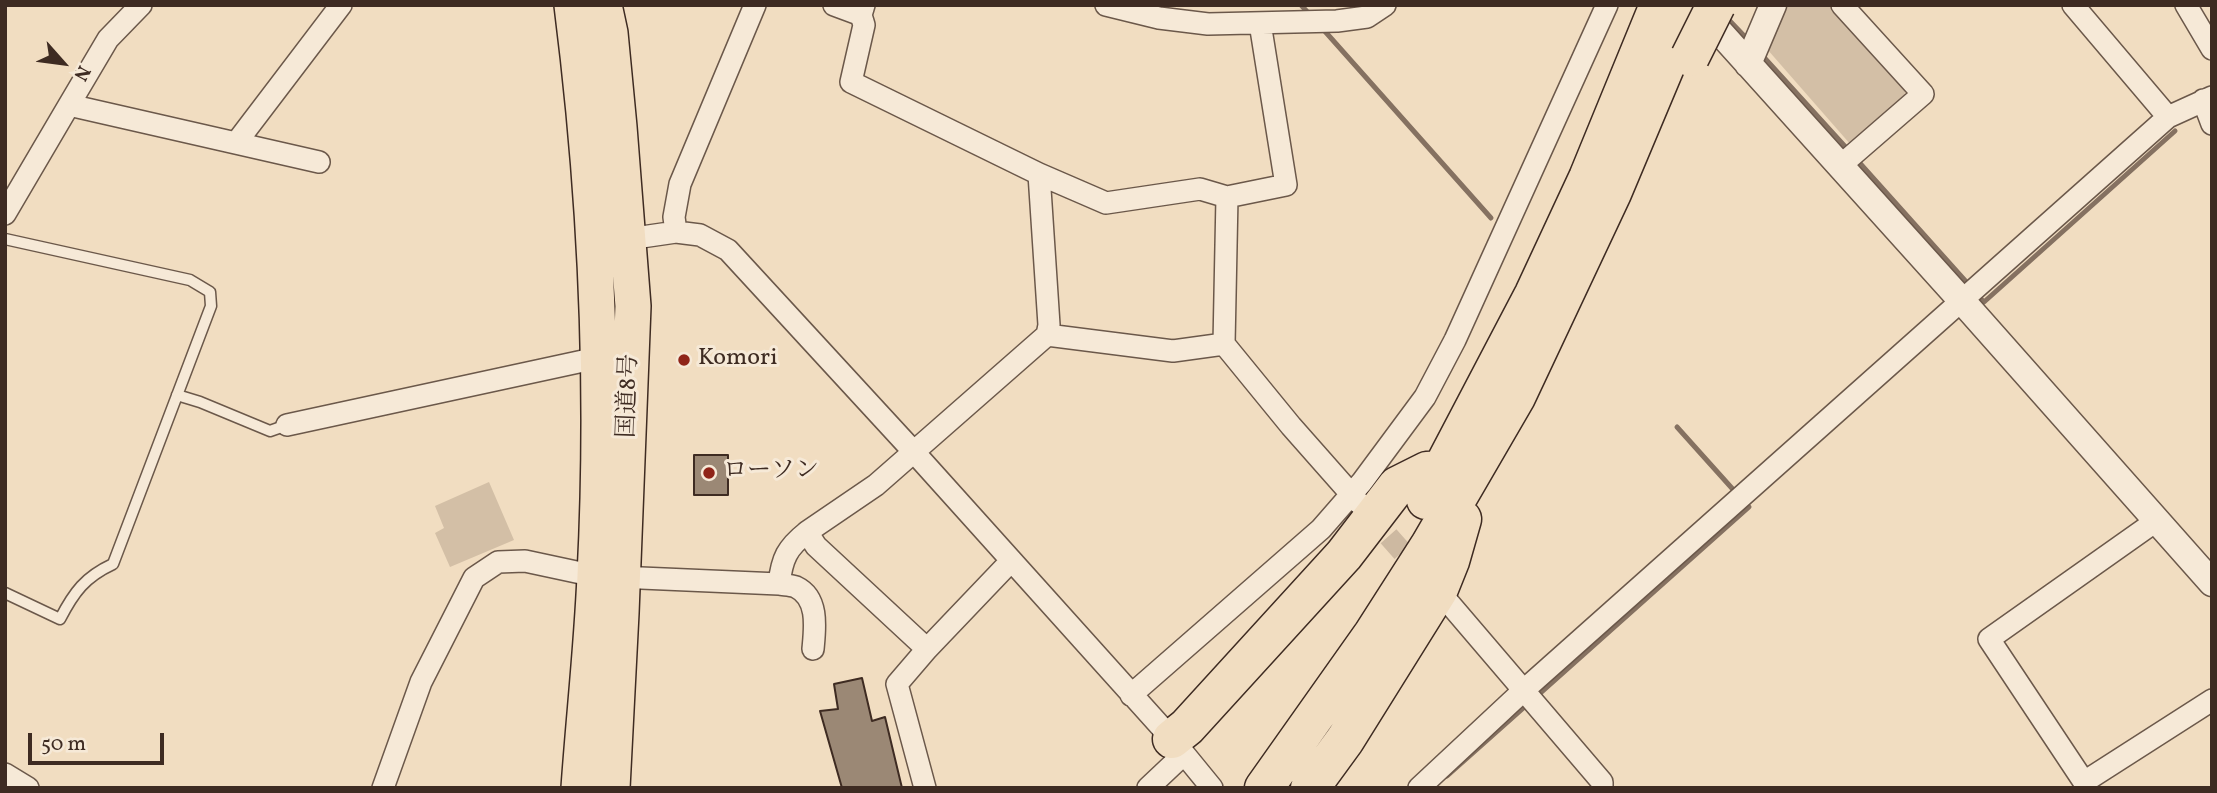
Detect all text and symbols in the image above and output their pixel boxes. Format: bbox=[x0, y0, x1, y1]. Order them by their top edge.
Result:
north arrow bbox=[28, 28, 98, 98]
text: N bbox=[67, 61, 96, 85]
place label: Komori bbox=[698, 346, 777, 374]
marker: Komori bbox=[676, 352, 692, 368]
street label: 国道8号 bbox=[614, 353, 646, 439]
place label: ローソン bbox=[723, 459, 819, 487]
marker: ローソン bbox=[701, 465, 717, 481]
scale bar bbox=[32, 720, 168, 764]
text: 50 m bbox=[41, 730, 86, 759]

